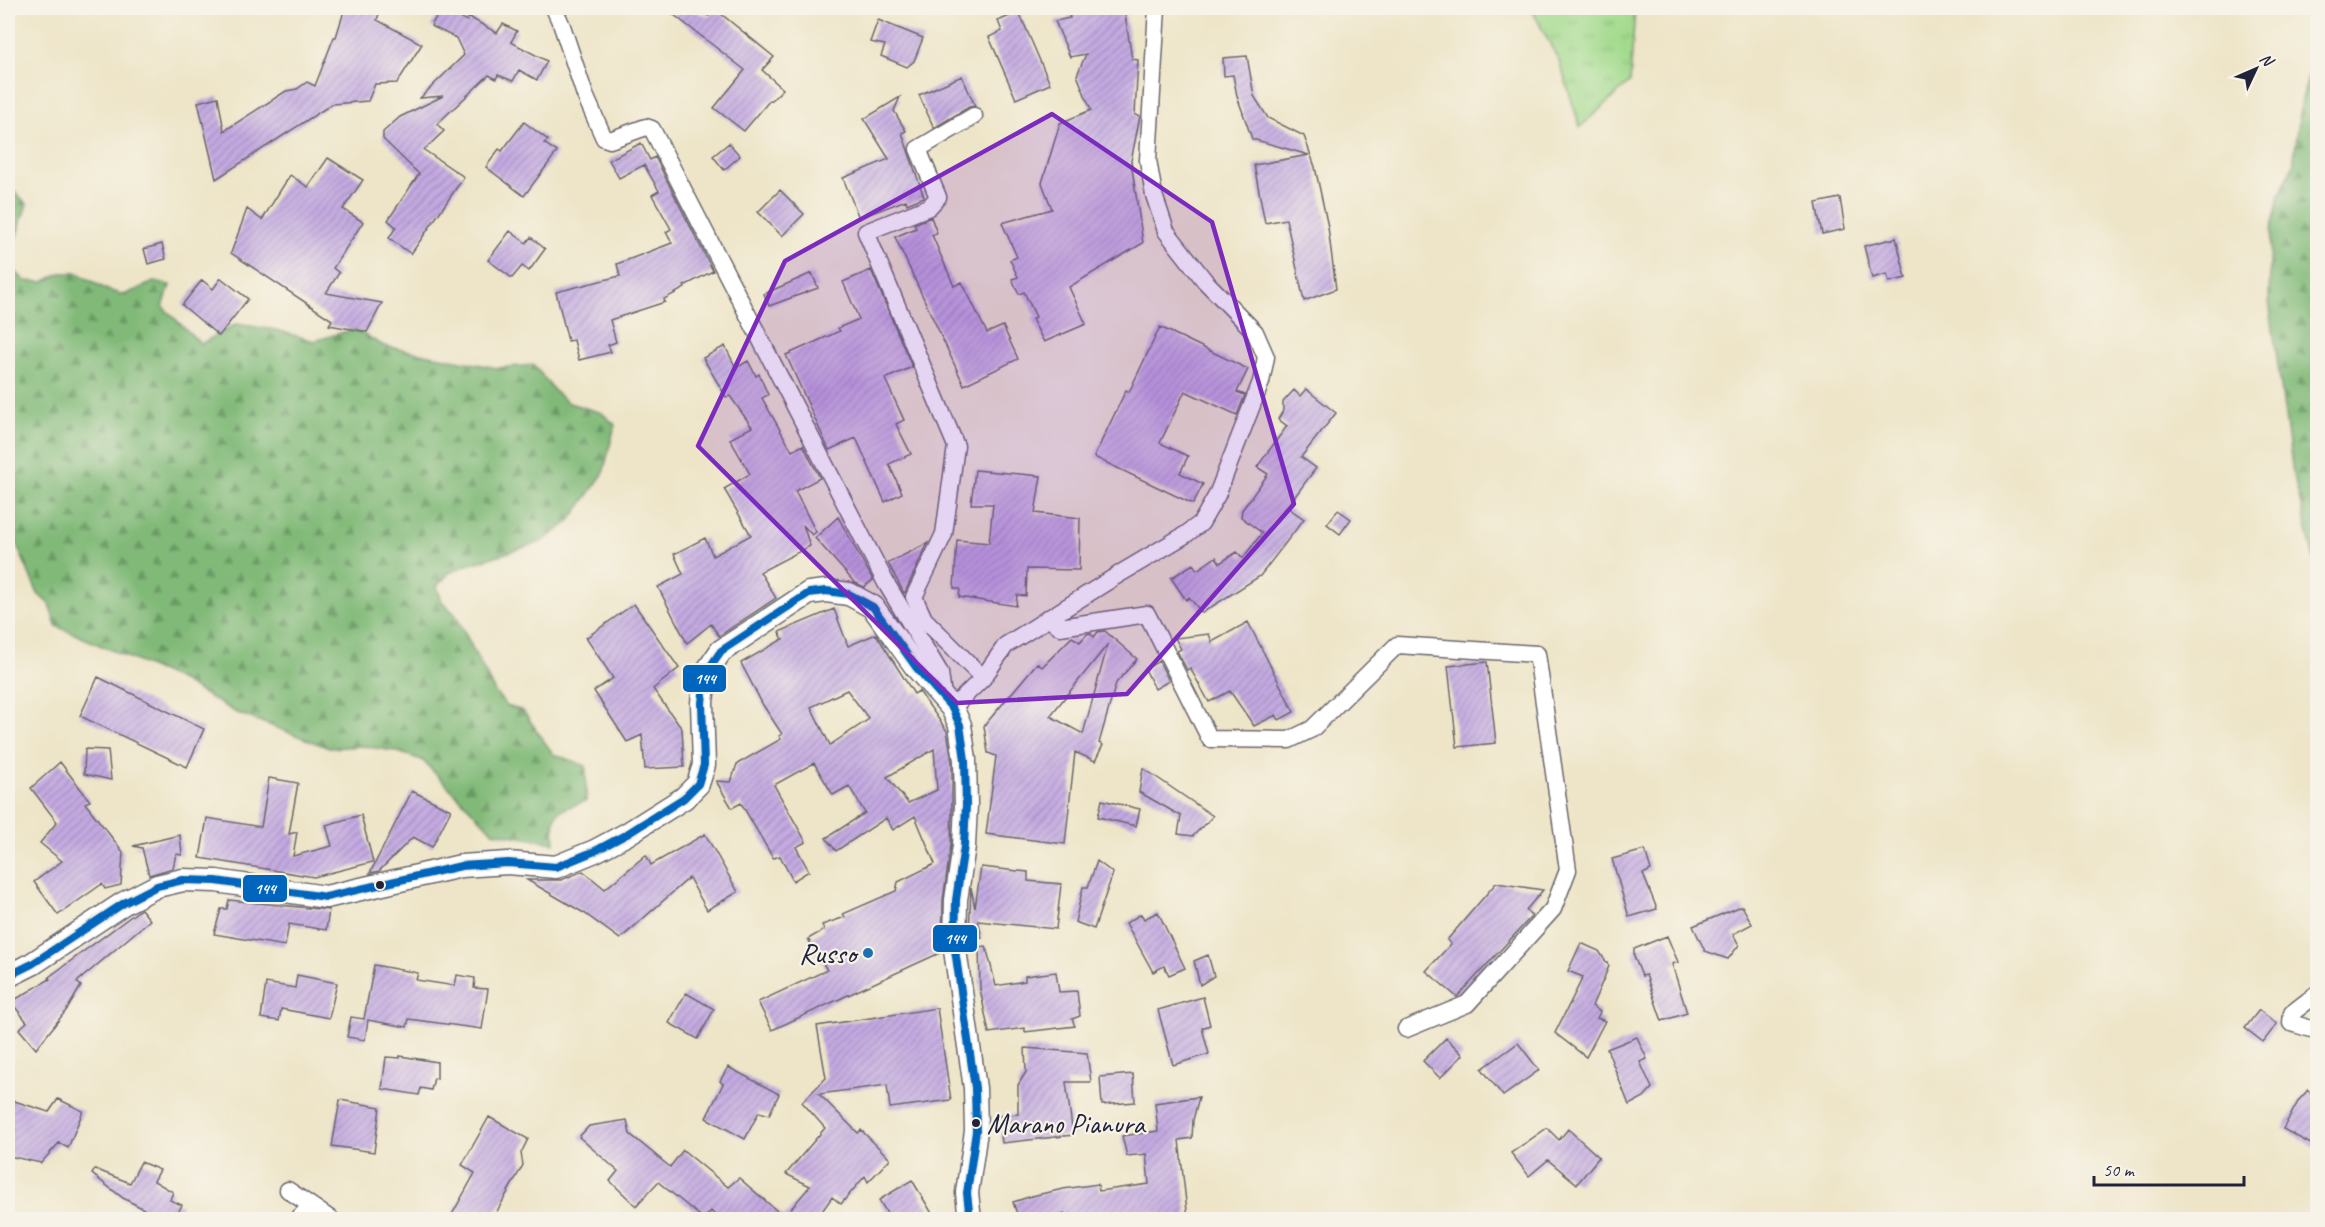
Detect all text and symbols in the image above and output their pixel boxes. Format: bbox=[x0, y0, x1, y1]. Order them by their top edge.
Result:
north arrow bbox=[2226, 39, 2286, 99]
text: N bbox=[2255, 49, 2279, 72]
line badge: 144 bbox=[682, 664, 727, 693]
text: 144 bbox=[694, 669, 718, 689]
line badge: 144 bbox=[242, 874, 288, 903]
text: 144 bbox=[254, 879, 278, 899]
unlabelled marker bbox=[374, 879, 386, 891]
line badge: 144 bbox=[932, 924, 978, 953]
text: 144 bbox=[944, 929, 968, 949]
place label: Russo bbox=[799, 934, 859, 972]
marker: Russo bbox=[861, 946, 875, 960]
place label: Marano Pianura bbox=[987, 1106, 1147, 1141]
marker: Marano Pianura bbox=[970, 1117, 982, 1129]
scale bar bbox=[2094, 1149, 2244, 1187]
text: 50 m bbox=[2103, 1159, 2136, 1181]

